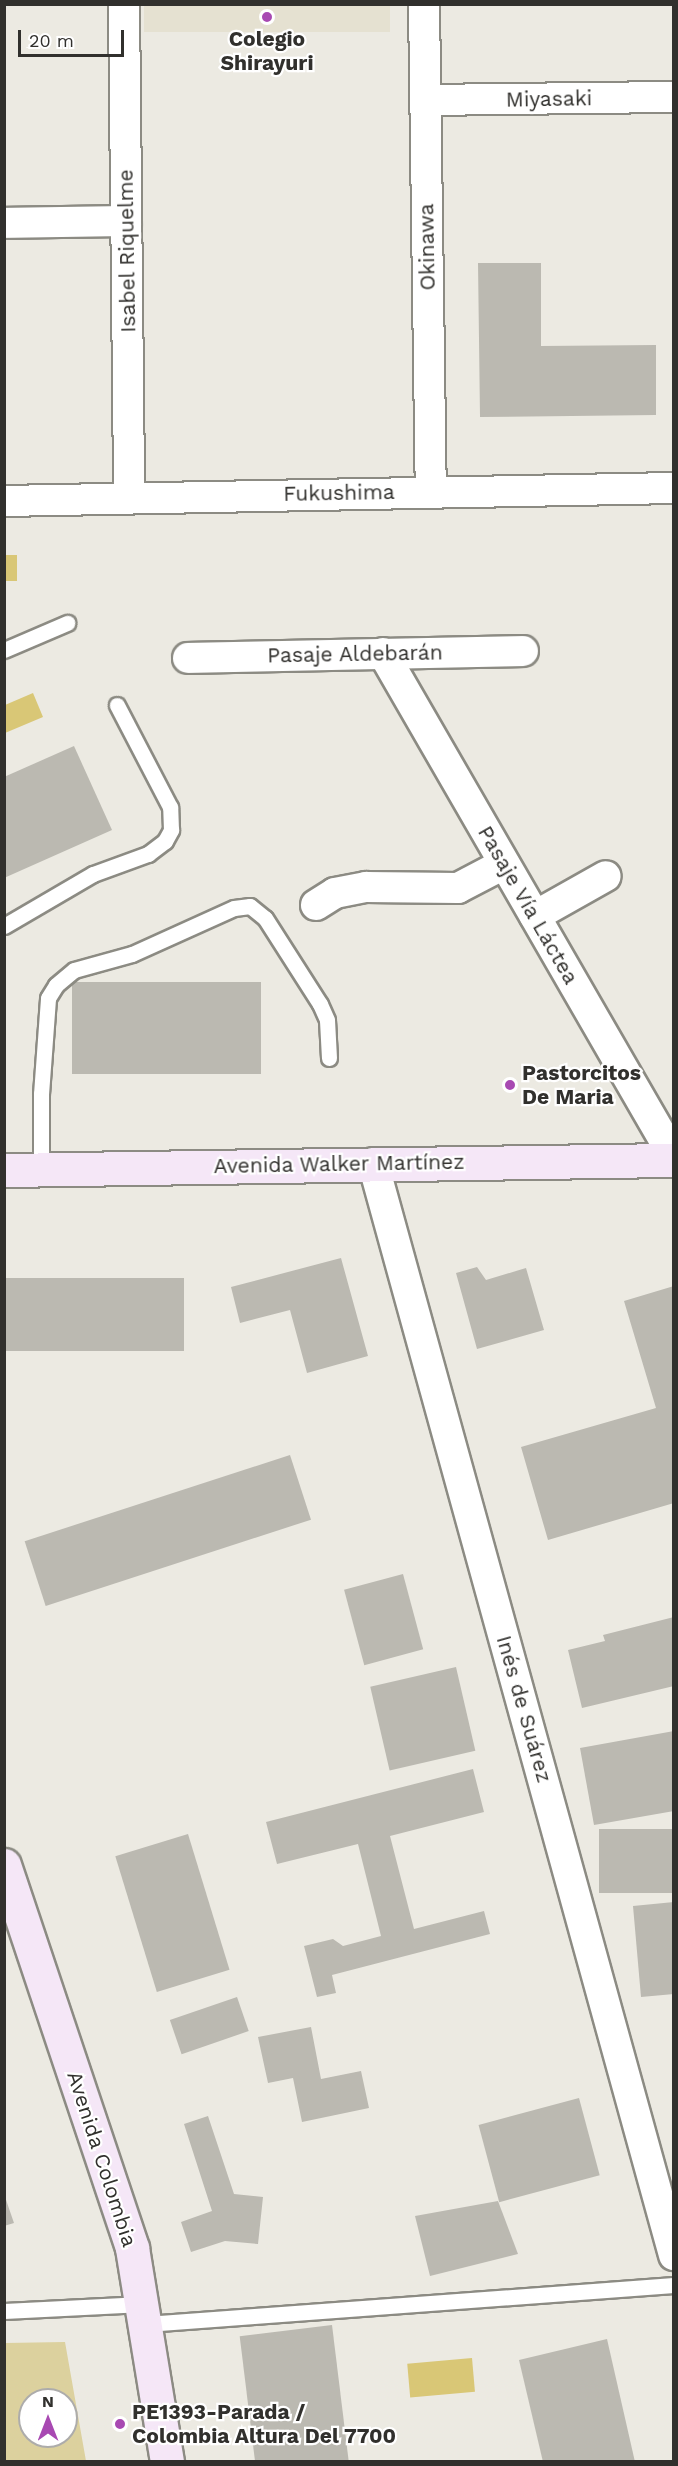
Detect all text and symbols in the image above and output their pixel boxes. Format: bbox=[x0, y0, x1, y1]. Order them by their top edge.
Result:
marker: Colegio Shirayuri bbox=[260, 10, 274, 24]
scale bar bbox=[21, 18, 128, 56]
place label: Colegio Shirayuri bbox=[220, 26, 314, 76]
text: 20 m bbox=[29, 30, 74, 51]
street label: Miyasaki bbox=[506, 86, 592, 112]
street label: Isabel Riquelme bbox=[113, 169, 141, 333]
street label: Okinawa bbox=[414, 203, 440, 291]
street label: Fukushima bbox=[283, 479, 395, 507]
street label: Pasaje Aldebarán bbox=[267, 640, 443, 668]
street label: Pasaje Vía Láctea bbox=[472, 821, 584, 989]
place label: Pastorcitos De Maria bbox=[522, 1060, 641, 1110]
marker: Pastorcitos De Maria bbox=[503, 1078, 517, 1092]
street label: Avenida Walker Martínez bbox=[213, 1149, 465, 1179]
street label: Inés de Suárez bbox=[491, 1633, 557, 1785]
street label: Avenida Colombia bbox=[62, 2068, 142, 2250]
north arrow bbox=[18, 2388, 78, 2448]
text: N bbox=[42, 2392, 54, 2411]
place label: PE1393-Parada / Colombia Altura Del 7700 bbox=[132, 2399, 398, 2449]
marker: PE1393-Parada / Colombia Altura Del 7700 bbox=[113, 2417, 127, 2431]

